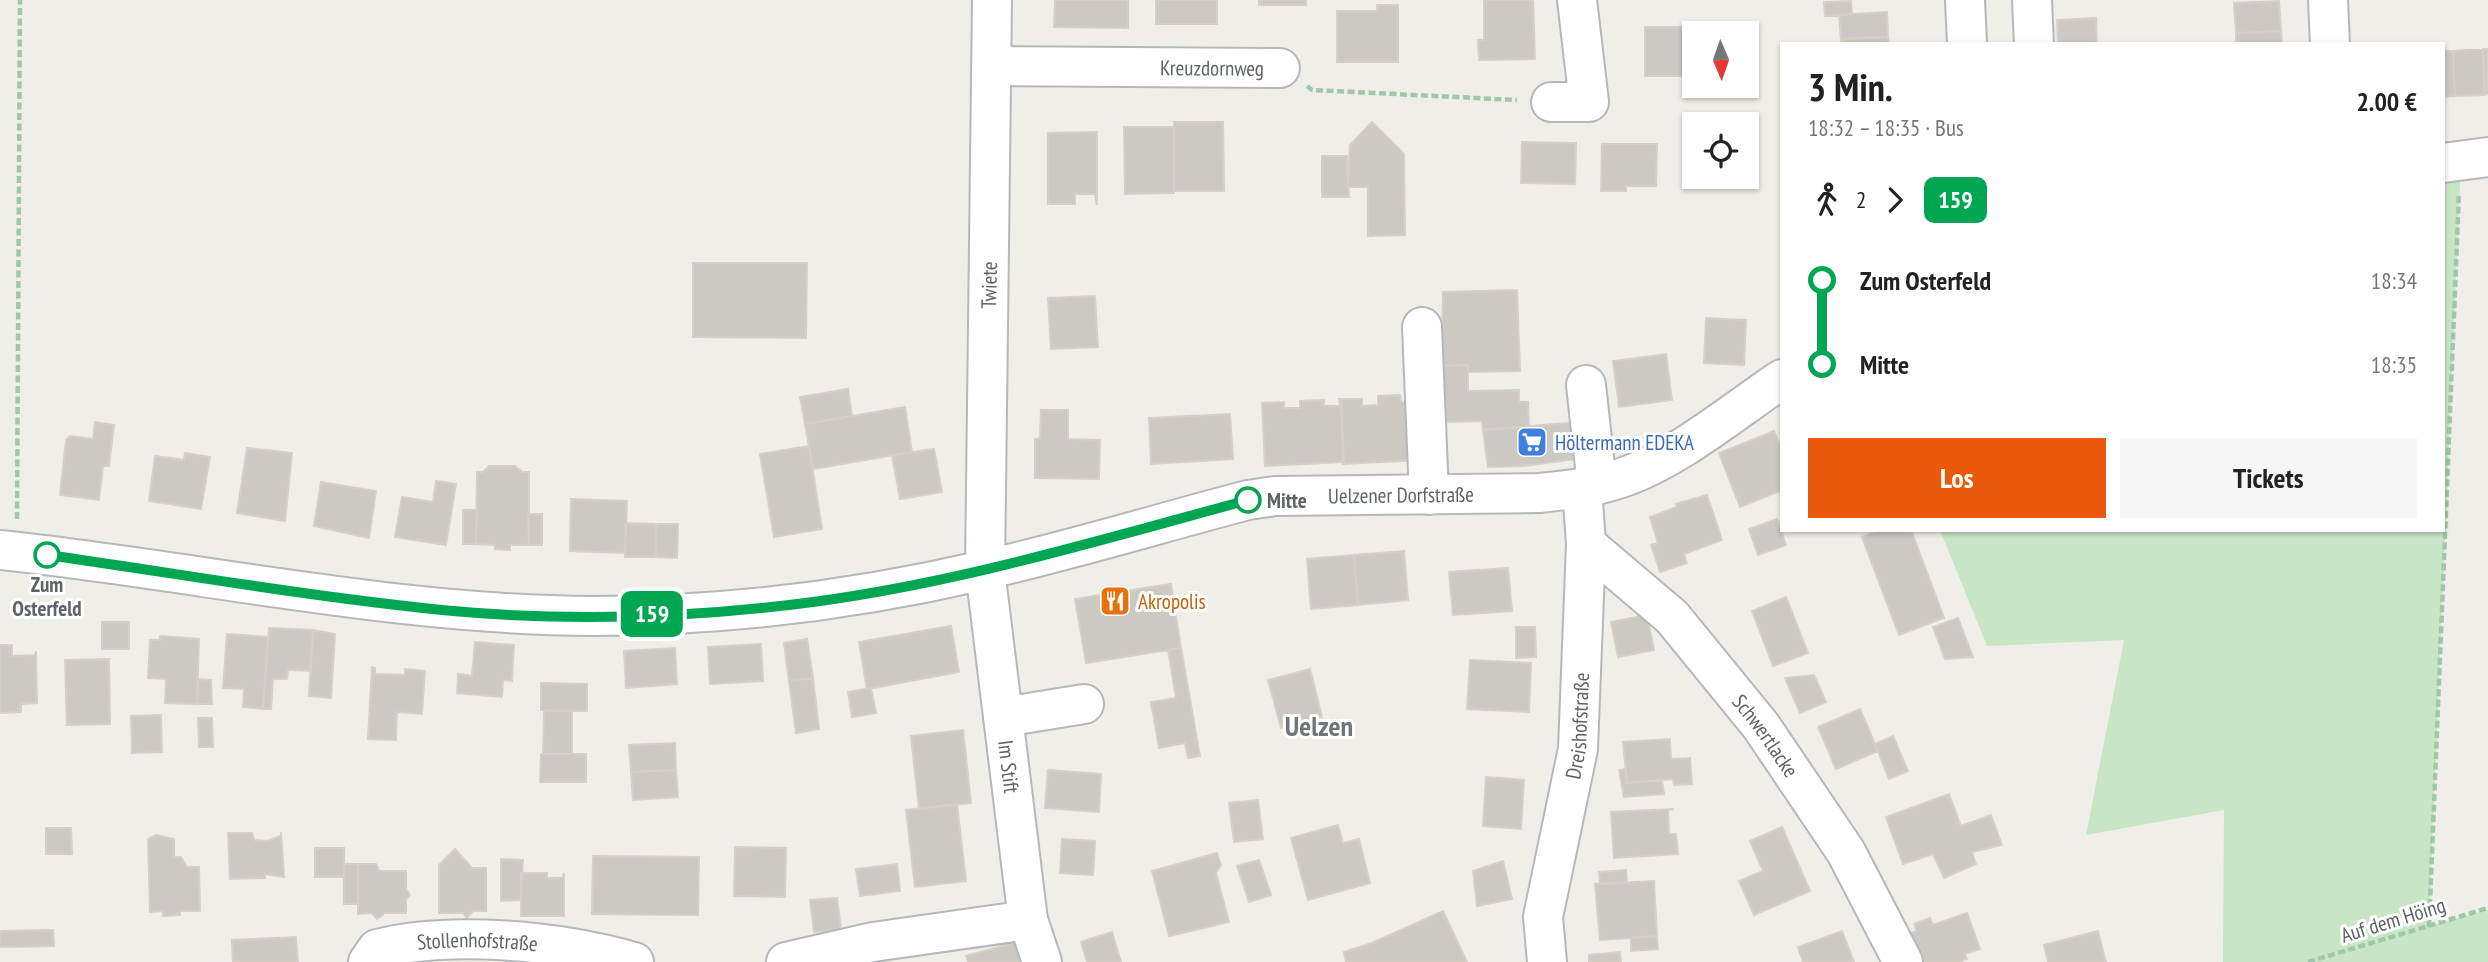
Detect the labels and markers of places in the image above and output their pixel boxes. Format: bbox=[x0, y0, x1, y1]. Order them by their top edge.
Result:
supermarket icon: Höltermann EDEKA bbox=[1515, 425, 1549, 459]
place label: Höltermann EDEKA bbox=[1555, 429, 1694, 456]
marker: Mitte bbox=[1235, 487, 1261, 513]
place label: Mitte bbox=[1267, 487, 1307, 514]
marker: Zum Osterfeld bbox=[34, 542, 60, 568]
place label: Zum Osterfeld bbox=[12, 571, 82, 622]
restaurant icon: Akropolis bbox=[1098, 584, 1132, 618]
place label: Akropolis bbox=[1138, 588, 1206, 615]

